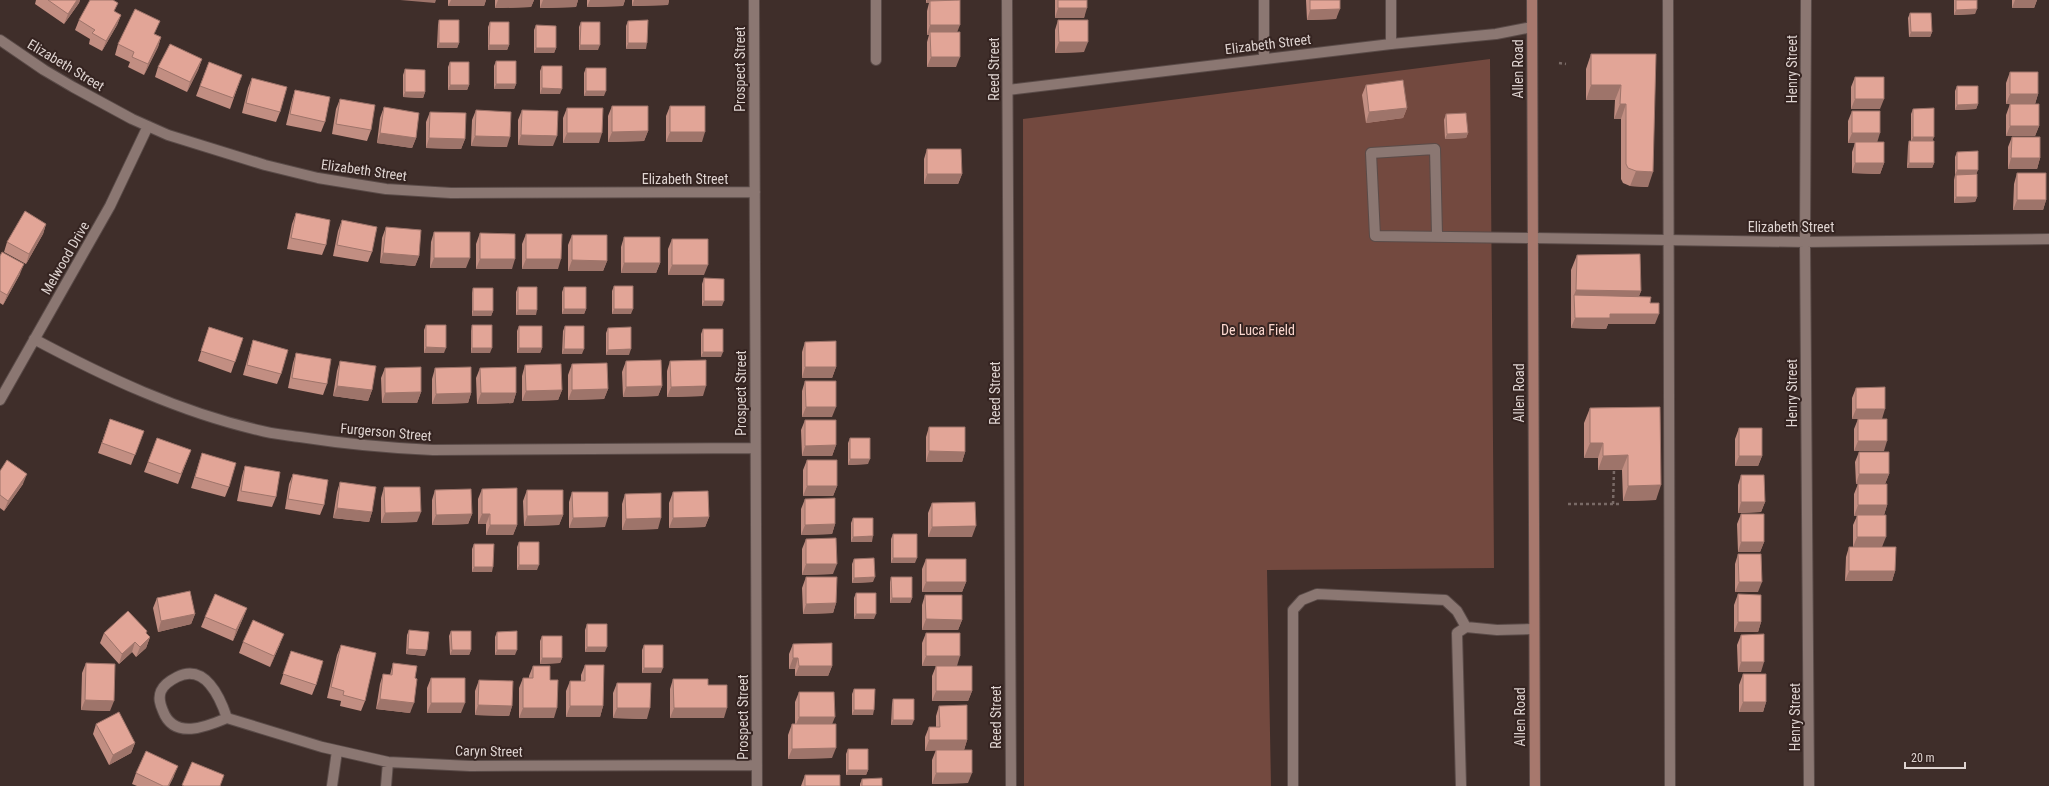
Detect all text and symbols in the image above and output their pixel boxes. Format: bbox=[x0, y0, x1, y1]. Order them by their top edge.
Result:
street label: Prospect Street bbox=[732, 26, 748, 112]
street label: Elizabeth Street bbox=[1224, 31, 1312, 57]
street label: Henry Street bbox=[1784, 35, 1800, 103]
street label: Elizabeth Street bbox=[25, 36, 107, 94]
street label: Reed Street bbox=[986, 37, 1002, 101]
street label: Allen Road bbox=[1510, 39, 1526, 99]
street label: Elizabeth Street bbox=[320, 156, 408, 184]
street label: Elizabeth Street bbox=[642, 171, 728, 187]
street label: Melwood Drive bbox=[38, 218, 93, 297]
street label: Elizabeth Street bbox=[1748, 219, 1834, 235]
park label: De Luca Field bbox=[1221, 322, 1295, 338]
street label: Prospect Street bbox=[733, 350, 749, 436]
street label: Henry Street bbox=[1784, 359, 1800, 427]
street label: Reed Street bbox=[987, 361, 1003, 425]
street label: Allen Road bbox=[1511, 363, 1527, 423]
street label: Furgerson Street bbox=[340, 420, 432, 444]
street label: Prospect Street bbox=[735, 674, 751, 760]
street label: Henry Street bbox=[1787, 683, 1803, 751]
street label: Reed Street bbox=[988, 685, 1004, 749]
street label: Allen Road bbox=[1512, 687, 1528, 747]
street label: Caryn Street bbox=[455, 742, 523, 760]
scale bar bbox=[1905, 744, 1965, 770]
text: 20 m bbox=[1911, 751, 1935, 765]

